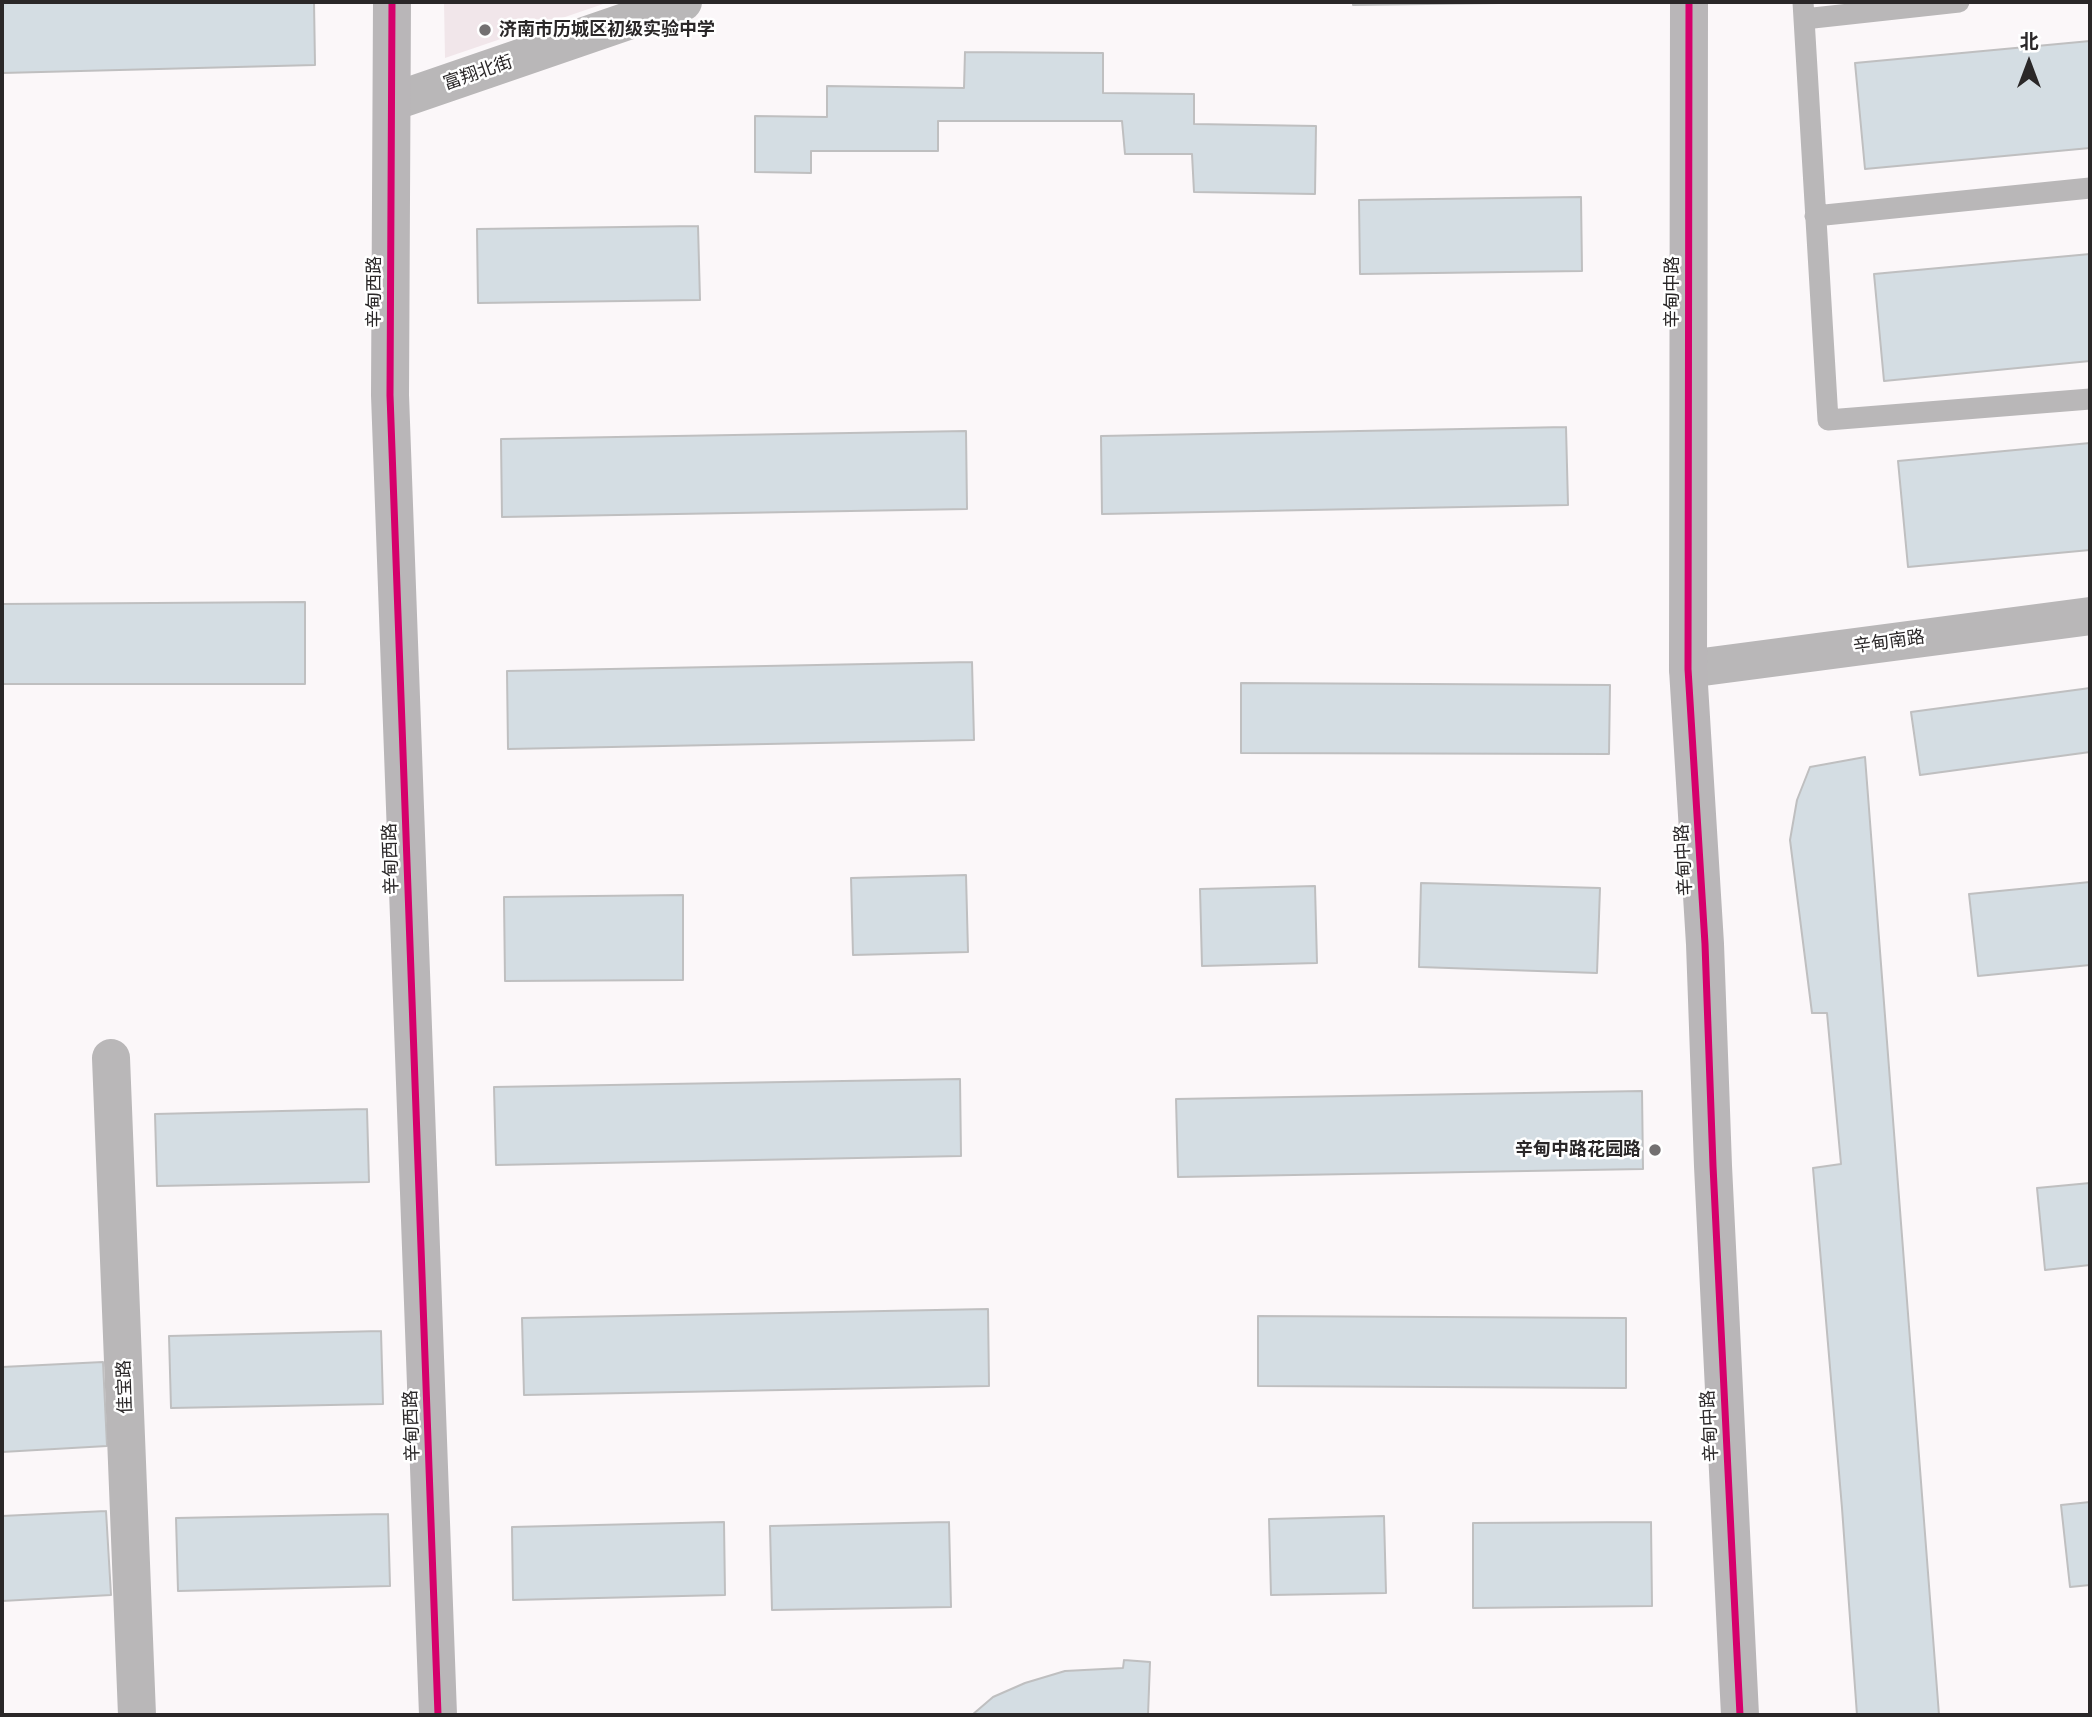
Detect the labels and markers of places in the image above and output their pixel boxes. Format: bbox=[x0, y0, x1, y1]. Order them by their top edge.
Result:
place label: 济南市历城区初级实验中学 bbox=[499, 19, 715, 41]
marker: 济南市历城区初级实验中学 bbox=[477, 22, 493, 38]
place label: 辛甸中路花园路 bbox=[1515, 1139, 1641, 1161]
marker: 辛甸中路花园路 bbox=[1647, 1142, 1663, 1158]

